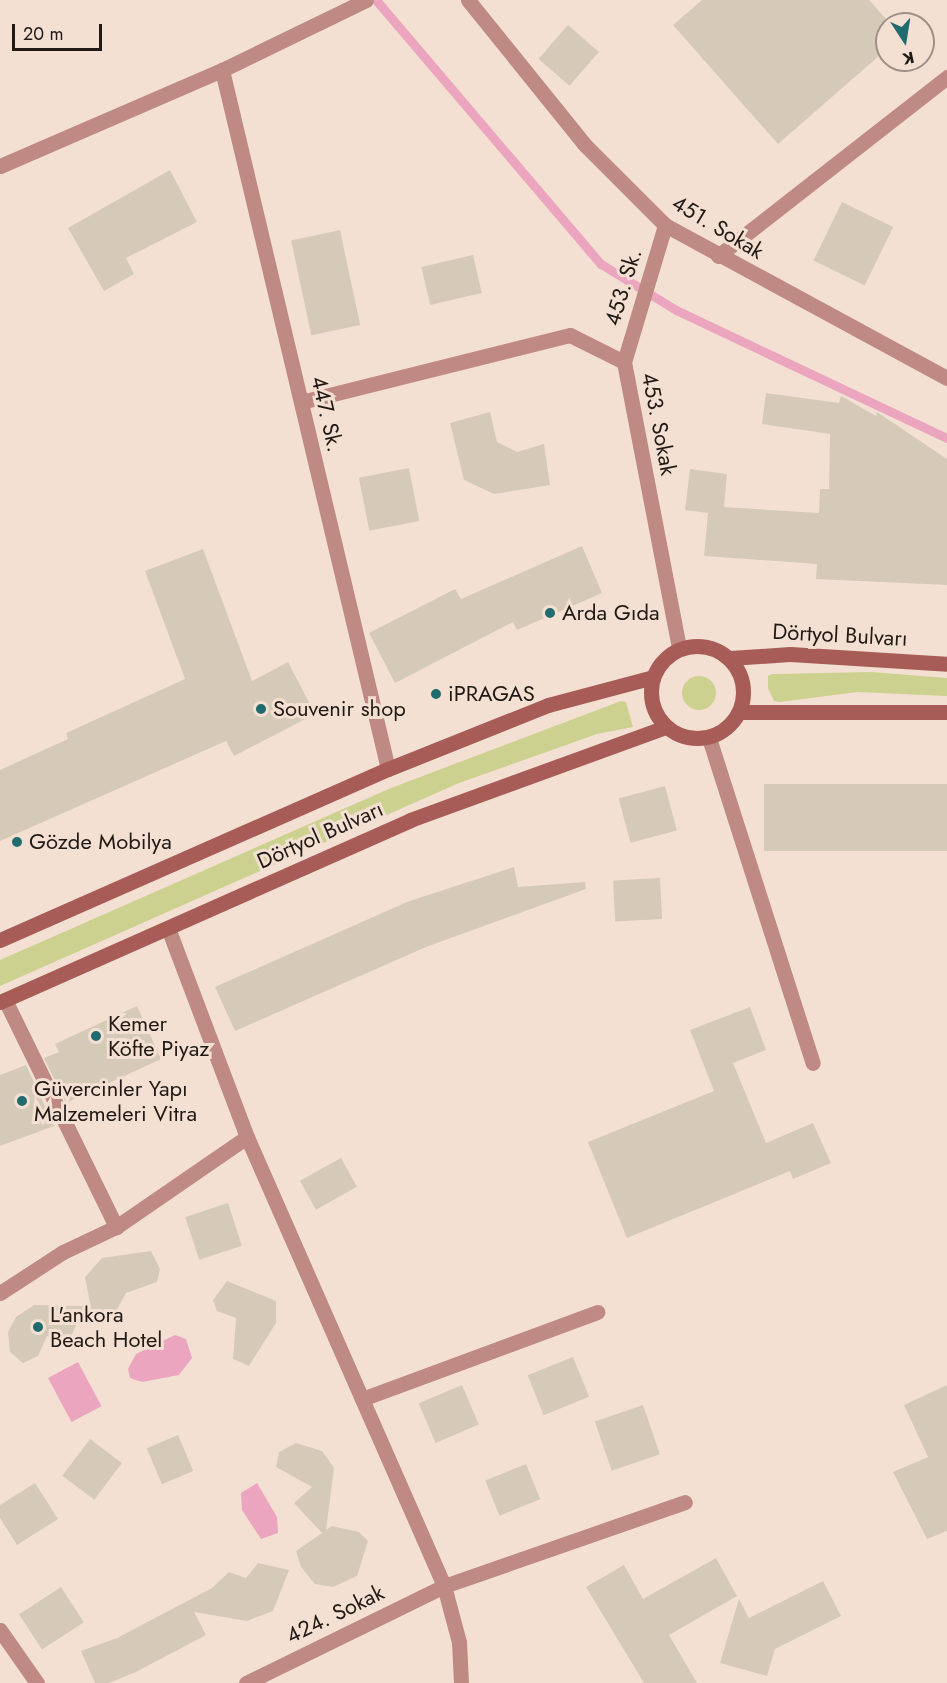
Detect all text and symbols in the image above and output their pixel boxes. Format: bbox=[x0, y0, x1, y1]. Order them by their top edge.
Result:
scale bar bbox=[15, 12, 105, 50]
north arrow bbox=[875, 12, 935, 72]
text: 20 m bbox=[23, 21, 63, 47]
text: K bbox=[901, 46, 916, 71]
street label: 451. Sokak bbox=[667, 189, 769, 265]
street label: 453. Sk. bbox=[599, 245, 647, 329]
street label: 453. Sokak bbox=[636, 370, 682, 478]
street label: 447. Sk. bbox=[305, 373, 349, 455]
place label: Arda Gıda bbox=[562, 600, 660, 626]
marker: Arda Gıda bbox=[543, 606, 557, 620]
street label: Dörtyol Bulvarı bbox=[772, 618, 908, 652]
place label: iPRAGAS bbox=[448, 681, 535, 707]
marker: iPRAGAS bbox=[429, 687, 443, 701]
place label: Souvenir shop bbox=[273, 696, 406, 722]
marker: Souvenir shop bbox=[254, 702, 268, 716]
street label: Dörtyol Bulvarı bbox=[253, 795, 387, 875]
place label: Gözde Mobilya bbox=[29, 829, 172, 855]
marker: Gözde Mobilya bbox=[10, 835, 24, 849]
place label: Kemer Köfte Piyaz bbox=[108, 1010, 209, 1062]
marker: Kemer Köfte Piyaz bbox=[89, 1029, 103, 1043]
place label: Güvercinler Yapı Malzemeleri Vitra bbox=[34, 1075, 197, 1126]
marker: Güvercinler Yapı Malzemeleri Vitra bbox=[15, 1094, 29, 1108]
place label: L'ankora Beach Hotel bbox=[50, 1301, 162, 1352]
marker: L'ankora Beach Hotel bbox=[31, 1320, 45, 1334]
street label: 424. Sokak bbox=[282, 1579, 388, 1649]

